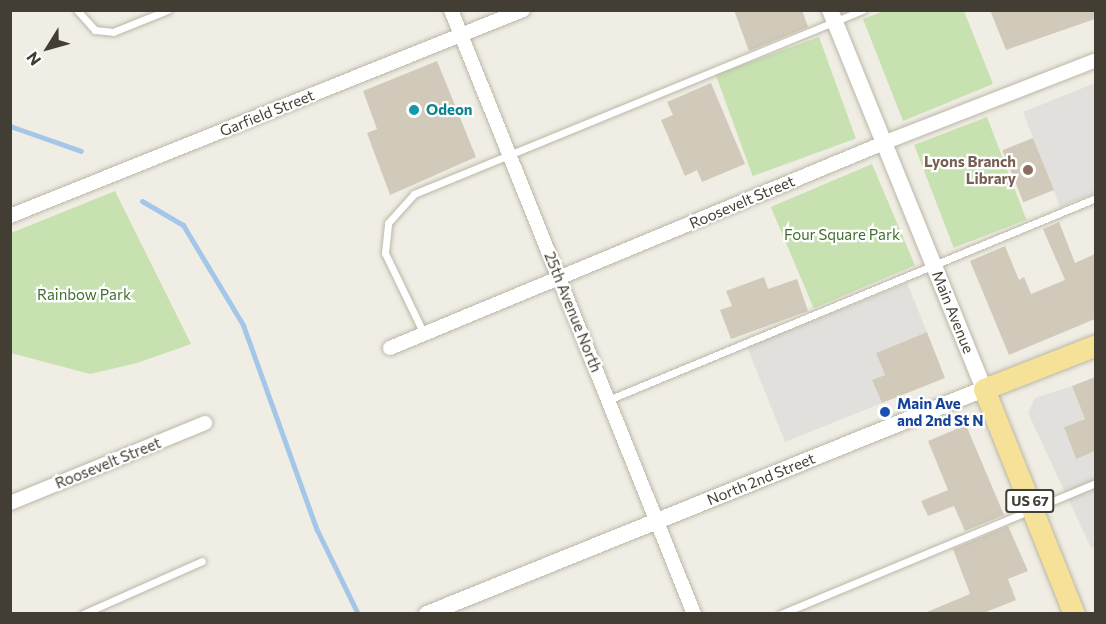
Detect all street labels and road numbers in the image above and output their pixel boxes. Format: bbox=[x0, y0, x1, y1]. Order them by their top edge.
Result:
street label: Garfield Street bbox=[217, 86, 317, 140]
street label: Roosevelt Street bbox=[687, 172, 797, 232]
street label: 25th Avenue North bbox=[541, 249, 605, 375]
street label: Main Avenue bbox=[928, 268, 978, 356]
street label: Roosevelt Street bbox=[52, 434, 164, 492]
street label: North 2nd Street bbox=[704, 449, 818, 509]
road number: US 67 bbox=[1004, 490, 1056, 512]

